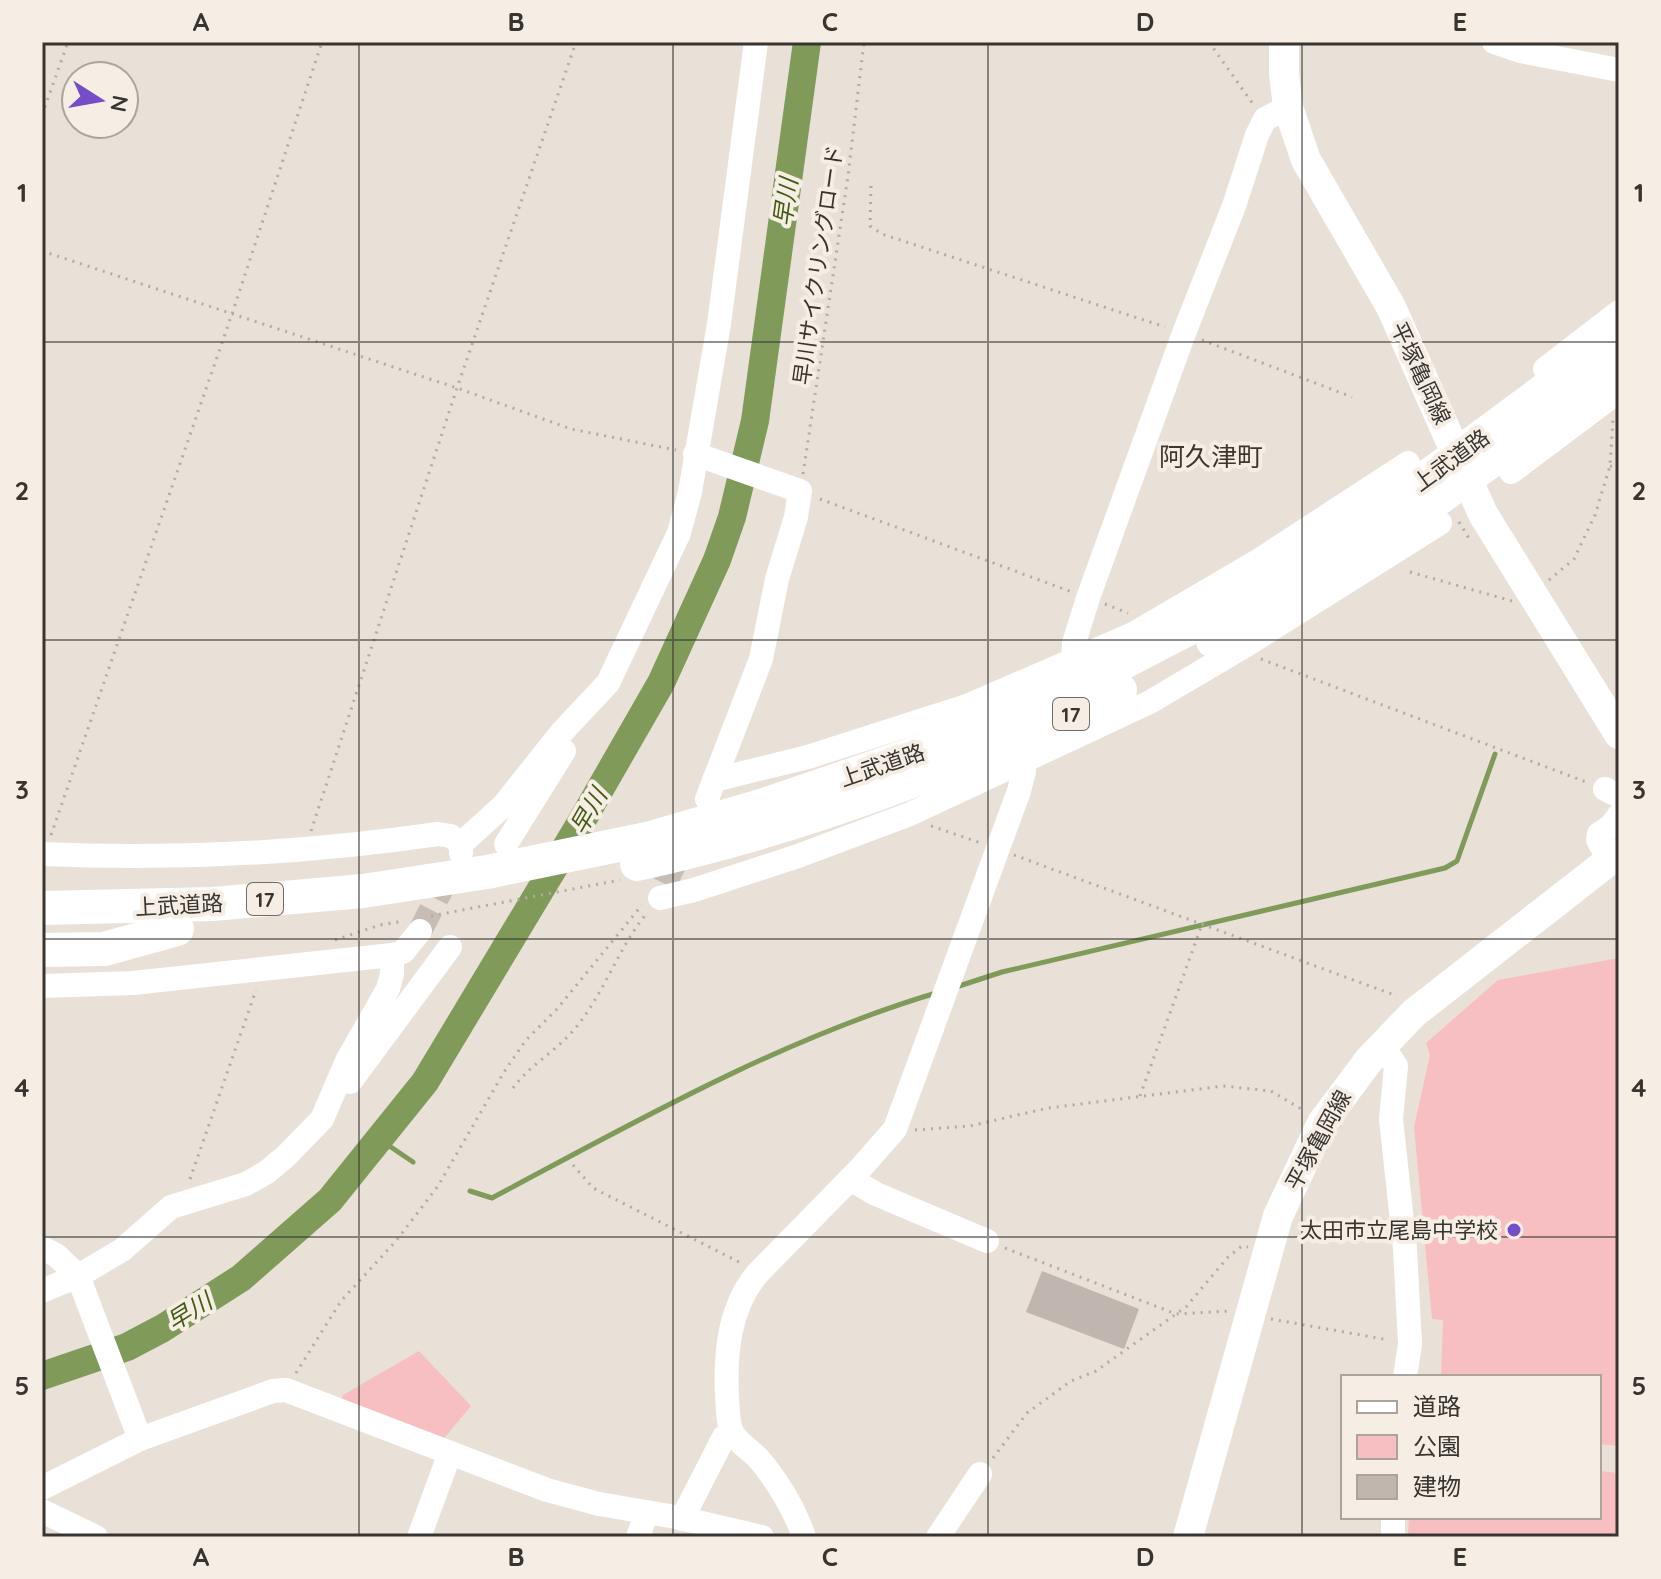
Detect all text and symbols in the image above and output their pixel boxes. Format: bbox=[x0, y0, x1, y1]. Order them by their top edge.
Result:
text: A bbox=[193, 5, 210, 38]
text: B bbox=[507, 5, 525, 38]
text: C bbox=[822, 5, 838, 38]
text: D bbox=[1136, 5, 1154, 38]
text: E bbox=[1453, 5, 1467, 38]
north arrow bbox=[60, 60, 140, 140]
text: N bbox=[104, 93, 135, 114]
street label: 早川サイクリングロード bbox=[787, 143, 849, 387]
water label: 早川 bbox=[767, 173, 804, 228]
text: 1 bbox=[17, 176, 27, 209]
text: 1 bbox=[1634, 176, 1644, 209]
street label: 平塚亀岡線 bbox=[1385, 317, 1457, 429]
street label: 上武道路 bbox=[1407, 423, 1495, 497]
district label: 阿久津町 bbox=[1159, 440, 1263, 473]
text: 2 bbox=[15, 474, 29, 507]
text: 2 bbox=[1632, 474, 1646, 507]
road number: 17 bbox=[1053, 698, 1089, 730]
street label: 上武道路 bbox=[836, 737, 928, 793]
text: 3 bbox=[15, 773, 29, 806]
text: 3 bbox=[1632, 773, 1646, 806]
water label: 早川 bbox=[563, 780, 614, 839]
road number: 17 bbox=[247, 883, 283, 915]
street label: 上武道路 bbox=[134, 889, 224, 921]
text: 4 bbox=[14, 1071, 30, 1104]
text: 4 bbox=[1631, 1071, 1647, 1104]
street label: 平塚亀岡線 bbox=[1279, 1085, 1357, 1195]
place label: 太田市立尾島中学校 bbox=[1300, 1216, 1498, 1244]
marker: 太田市立尾島中学校 bbox=[1505, 1221, 1523, 1239]
water label: 早川 bbox=[161, 1284, 220, 1336]
text: 5 bbox=[15, 1369, 29, 1402]
text: 5 bbox=[1632, 1369, 1646, 1402]
legend bbox=[1341, 1375, 1601, 1519]
text: 道路 bbox=[1413, 1391, 1461, 1421]
text: 公園 bbox=[1413, 1431, 1461, 1461]
text: 建物 bbox=[1413, 1471, 1461, 1501]
text: A bbox=[193, 1540, 210, 1573]
text: B bbox=[507, 1540, 525, 1573]
text: C bbox=[822, 1540, 838, 1573]
text: D bbox=[1136, 1540, 1154, 1573]
text: E bbox=[1453, 1540, 1467, 1573]

